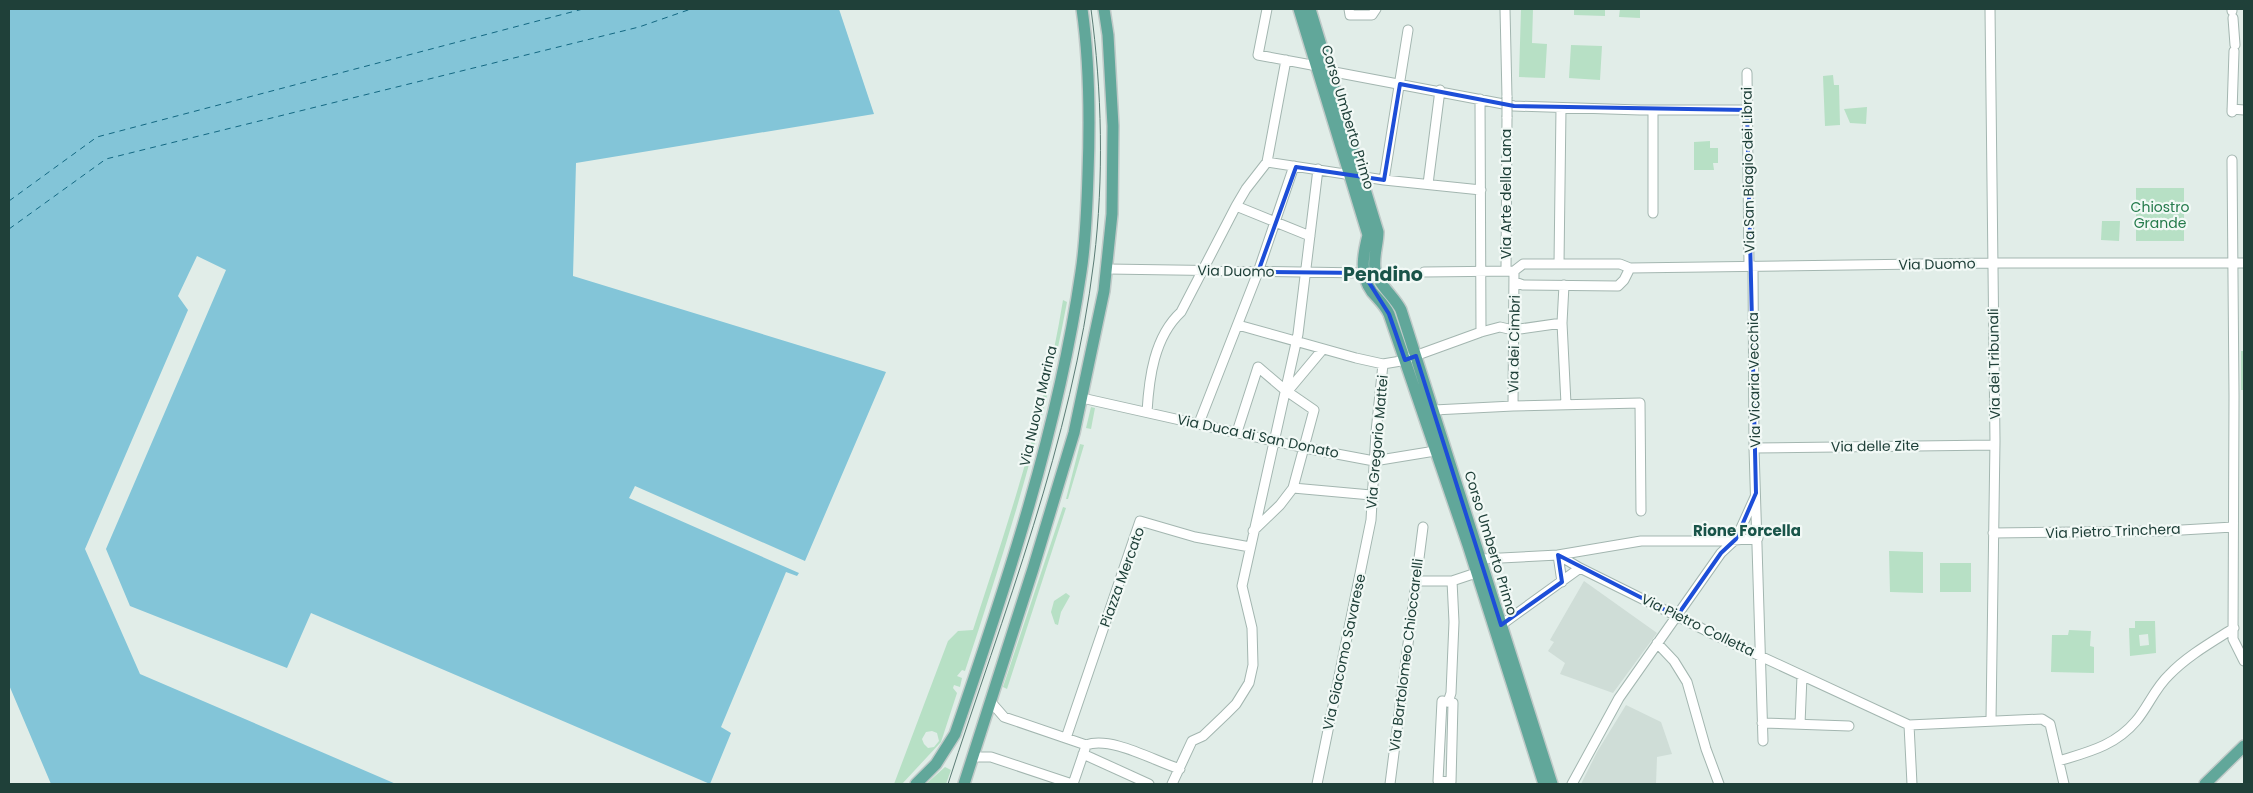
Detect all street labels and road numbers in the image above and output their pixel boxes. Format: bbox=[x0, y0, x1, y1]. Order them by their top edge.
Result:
street label: Corso Umberto Primo bbox=[1316, 42, 1380, 192]
street label: Via San Biagio dei Librai bbox=[1737, 87, 1759, 253]
street label: Via Arte della Lana bbox=[1496, 129, 1516, 259]
street label: Via Duomo bbox=[1898, 253, 1976, 275]
street label: Via Duomo bbox=[1197, 260, 1275, 282]
street label: Via dei Cimbri bbox=[1503, 295, 1525, 393]
street label: Via dei Tribunali bbox=[1983, 308, 2005, 420]
street label: Via Vicaria Vecchia bbox=[1743, 312, 1765, 448]
street label: Via Nuova Marina bbox=[1014, 344, 1062, 468]
street label: Via Gregorio Mattei bbox=[1361, 374, 1393, 510]
street label: Via Duca di San Donato bbox=[1175, 409, 1341, 463]
street label: Via delle Zite bbox=[1831, 435, 1920, 457]
street label: Corso Umberto Primo bbox=[1459, 468, 1523, 618]
street label: Via Pietro Trinchera bbox=[2045, 519, 2181, 543]
street label: Piazza Mercato bbox=[1095, 524, 1149, 630]
street label: Via Bartolomeo Chioccarelli bbox=[1384, 557, 1428, 753]
street label: Via Giacomo Savarese bbox=[1318, 572, 1370, 732]
street label: Via Pietro Colletta bbox=[1638, 589, 1758, 661]

